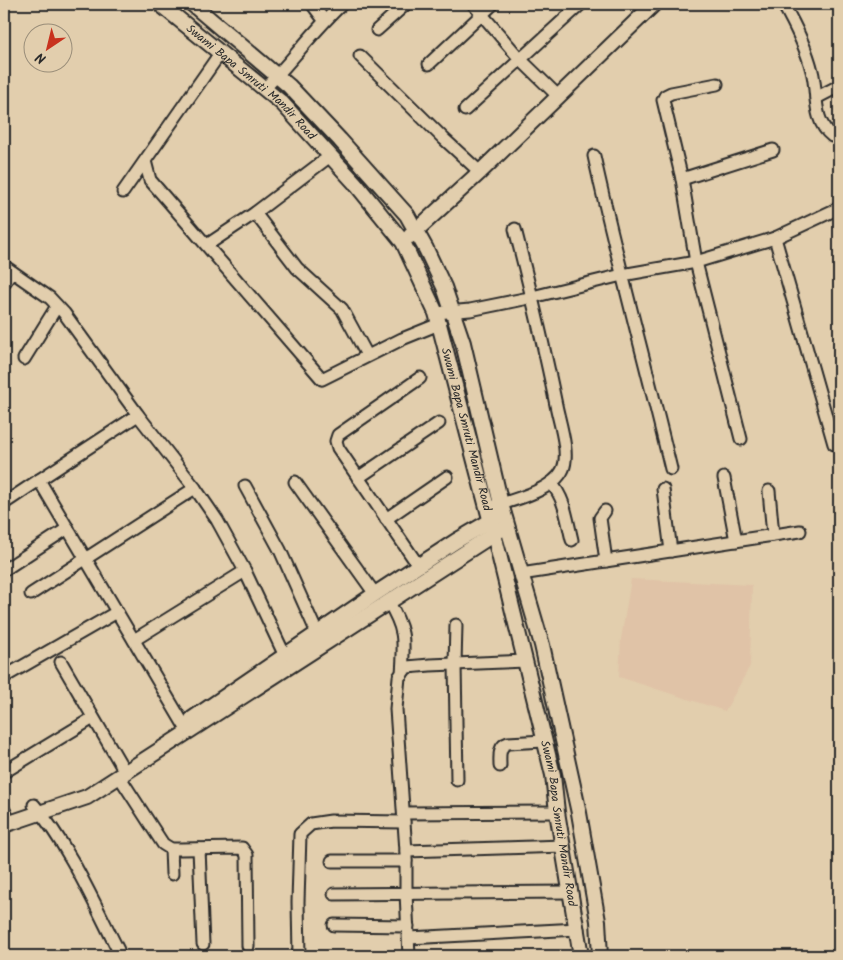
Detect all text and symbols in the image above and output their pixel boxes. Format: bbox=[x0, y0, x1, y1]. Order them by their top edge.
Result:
street label: Swami Bapa Smruti Mandir Road bbox=[182, 19, 321, 145]
north arrow bbox=[22, 22, 72, 72]
text: N bbox=[31, 46, 51, 69]
street label: Swami Bapa Smruti Mandir Road bbox=[436, 346, 497, 514]
street label: Swami Bapa Smruti Mandir Road bbox=[535, 738, 582, 909]

